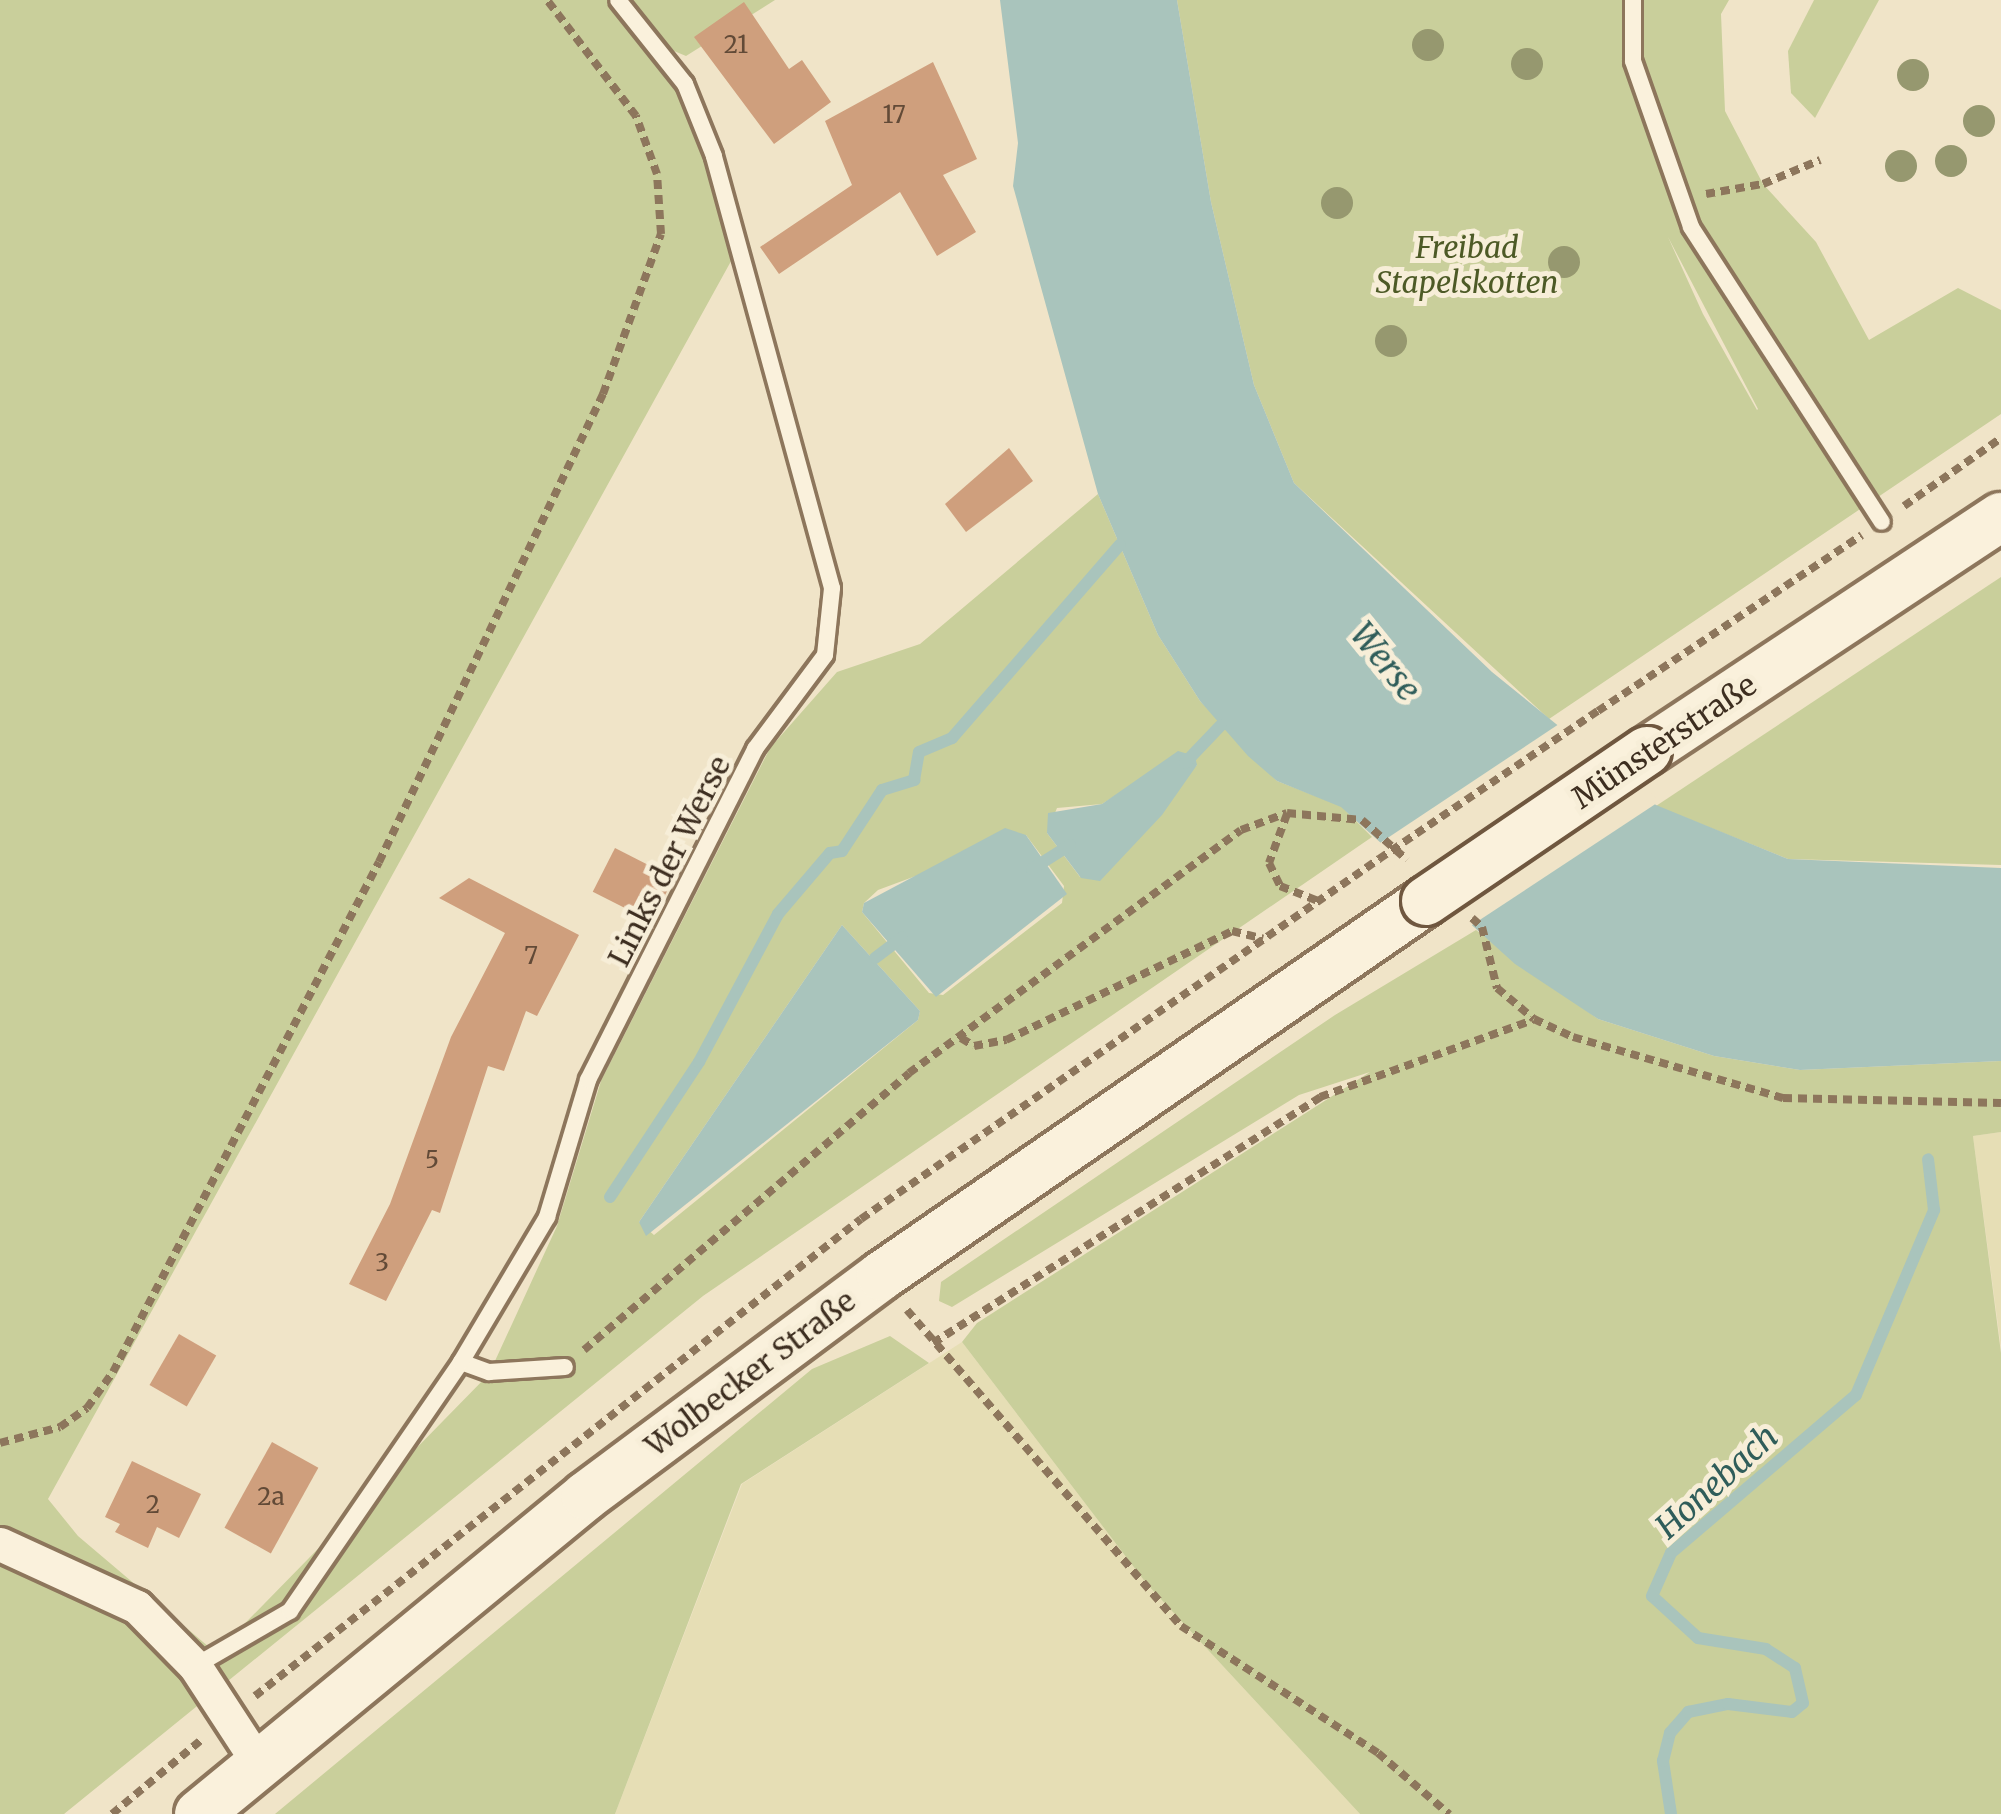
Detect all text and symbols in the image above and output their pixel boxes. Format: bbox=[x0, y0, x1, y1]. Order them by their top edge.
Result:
house number: 21 bbox=[724, 31, 748, 59]
house number: 17 bbox=[882, 101, 906, 129]
park label: Freibad Stapelskotten bbox=[1375, 229, 1559, 300]
water label: Werse bbox=[1342, 615, 1428, 709]
street label: Münsterstraße bbox=[1565, 666, 1763, 816]
street label: Links der Werse bbox=[600, 750, 738, 972]
house number: 7 bbox=[524, 942, 538, 970]
house number: 5 bbox=[425, 1146, 439, 1174]
house number: 3 bbox=[375, 1249, 389, 1277]
street label: Wolbecker Straße bbox=[638, 1282, 862, 1464]
water label: Honebach bbox=[1648, 1417, 1786, 1547]
house number: 2a bbox=[257, 1483, 285, 1511]
house number: 2 bbox=[146, 1491, 160, 1519]

